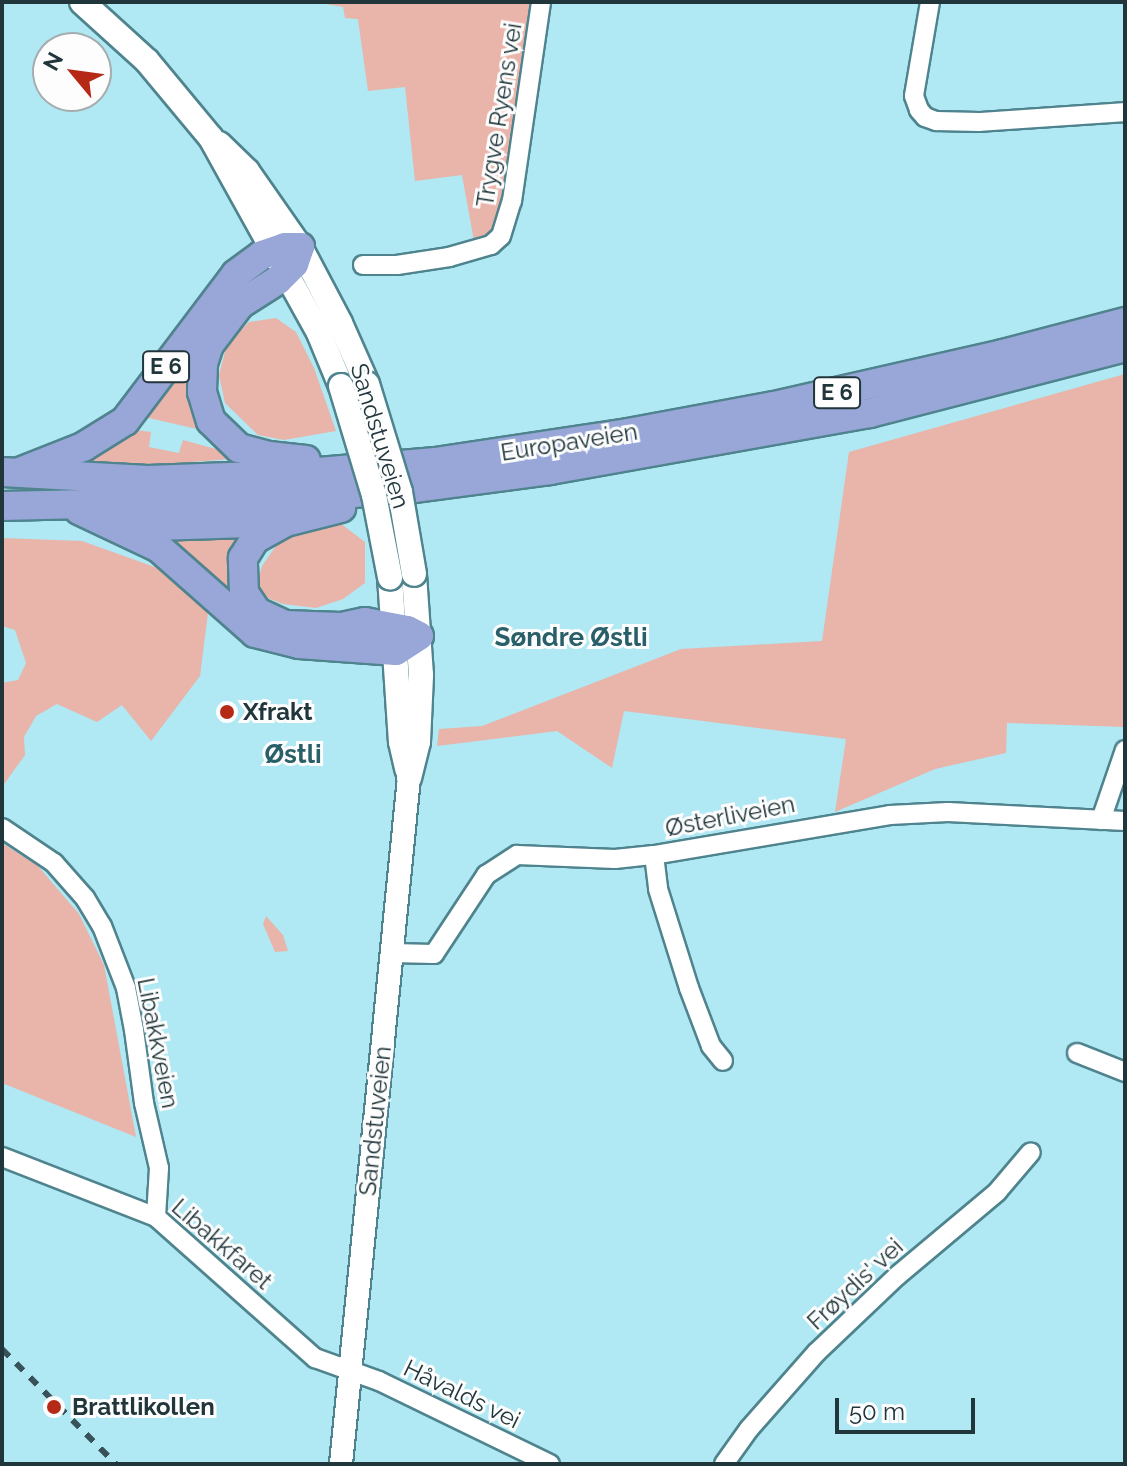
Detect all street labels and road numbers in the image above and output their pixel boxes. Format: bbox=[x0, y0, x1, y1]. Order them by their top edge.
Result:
street label: Trygve Ryens vei bbox=[470, 21, 528, 209]
road number: E 6 bbox=[142, 349, 190, 385]
street label: Sandstuveien bbox=[344, 360, 416, 512]
road number: E 6 bbox=[813, 375, 861, 411]
street label: Europaveien bbox=[499, 417, 639, 467]
street label: Østerliveien bbox=[663, 789, 797, 843]
street label: Libakkveien bbox=[131, 975, 185, 1111]
street label: Sandstuveien bbox=[353, 1045, 397, 1197]
street label: Libakkfaret bbox=[166, 1193, 278, 1295]
street label: Frøydis' vei bbox=[801, 1232, 909, 1336]
street label: Håvalds vei bbox=[399, 1353, 525, 1435]

